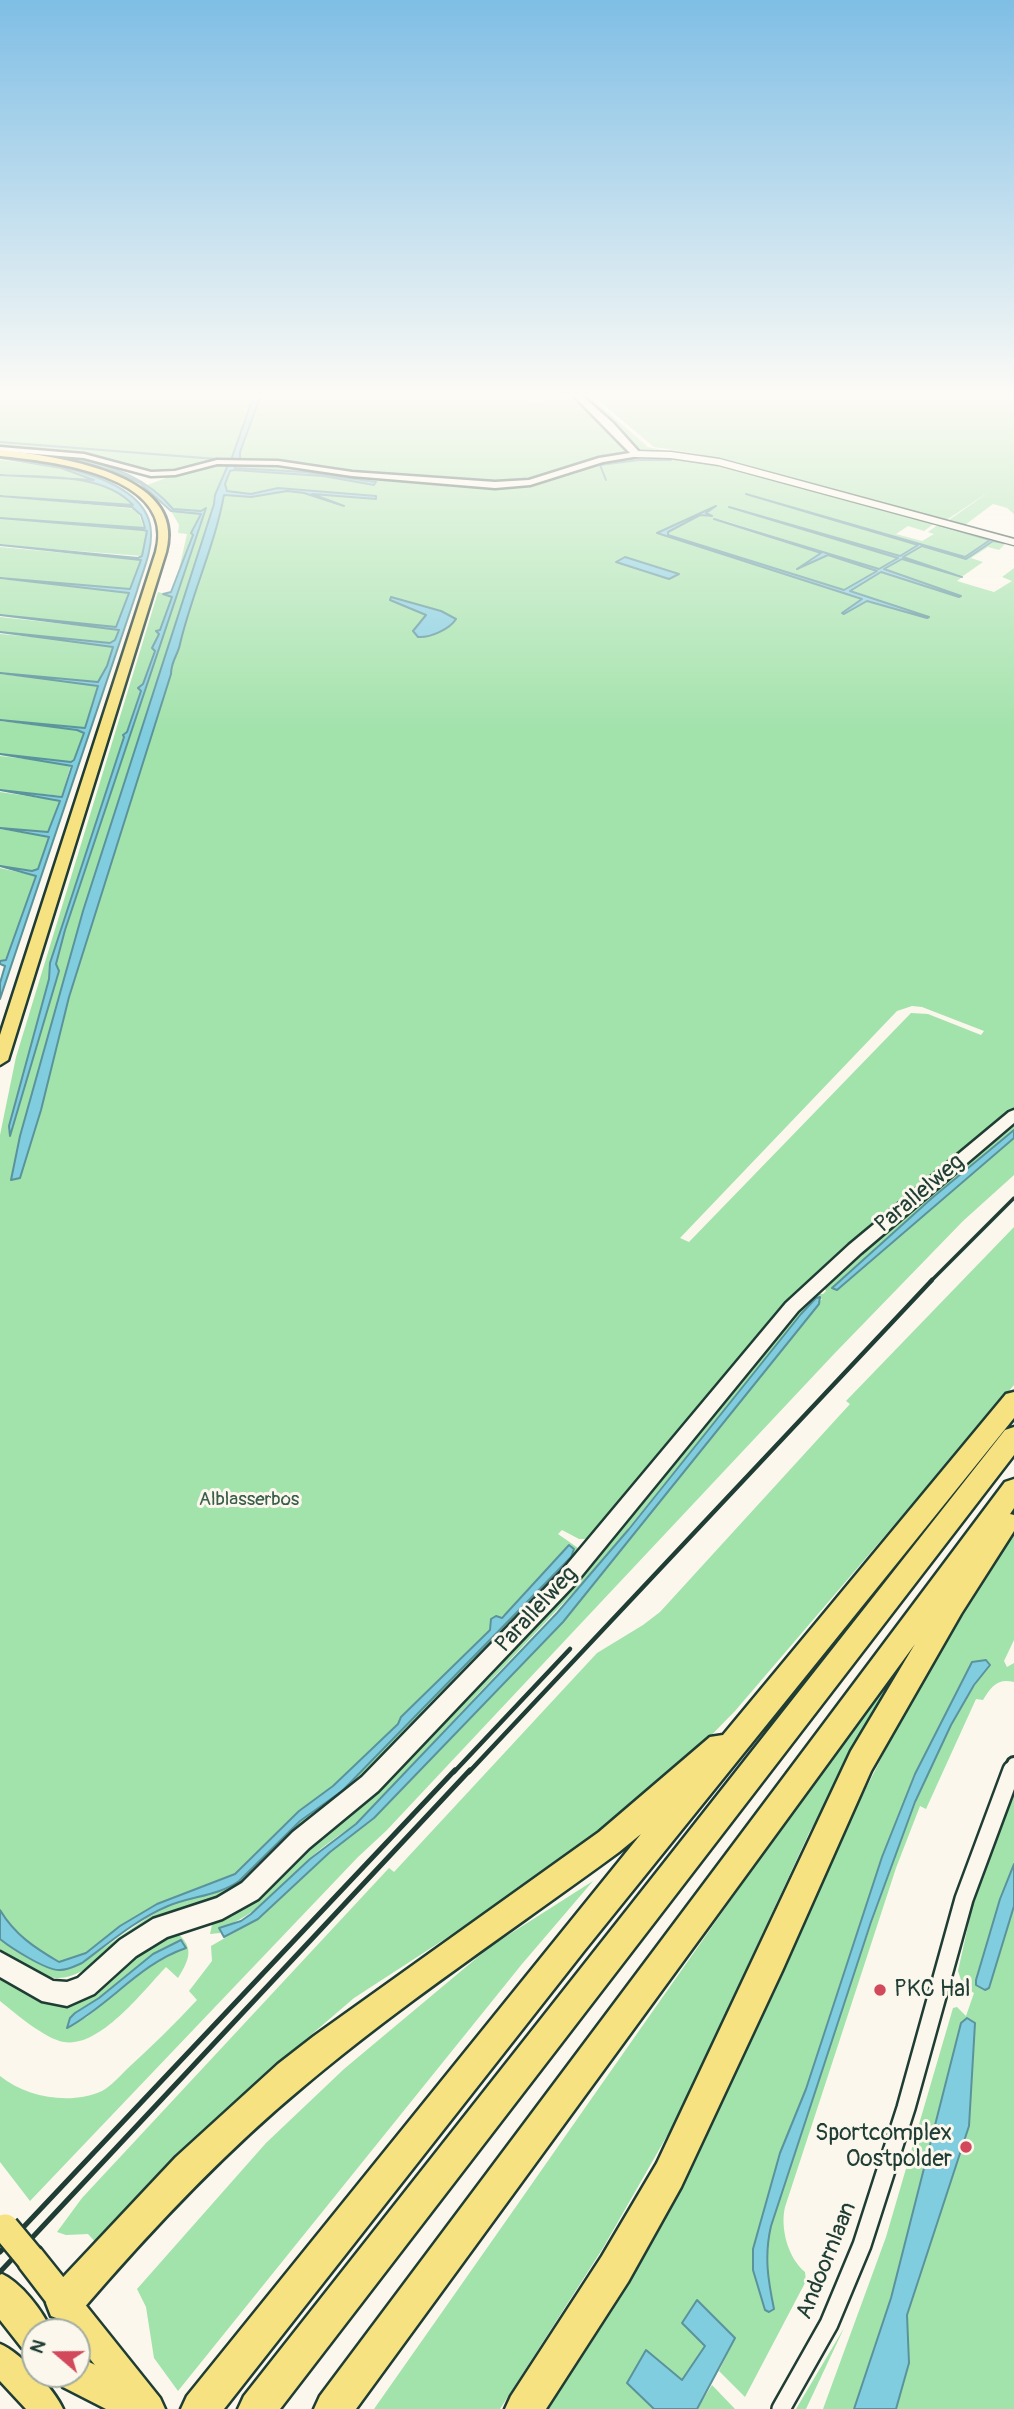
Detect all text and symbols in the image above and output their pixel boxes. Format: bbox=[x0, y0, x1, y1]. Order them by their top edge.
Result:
street label: Parallelweg bbox=[870, 1149, 970, 1239]
park label: Alblasserbos bbox=[199, 1489, 299, 1511]
street label: Parallelweg bbox=[490, 1561, 584, 1659]
place label: PKC Hal bbox=[894, 1976, 970, 2004]
marker: PKC Hal bbox=[872, 1982, 888, 1998]
place label: Sportcomplex Oostpolder bbox=[815, 2120, 952, 2174]
marker: Sportcomplex Oostpolder bbox=[958, 2139, 974, 2155]
street label: Andoornlaan bbox=[791, 2198, 863, 2324]
north arrow bbox=[21, 2318, 91, 2388]
text: N bbox=[25, 2336, 52, 2357]

